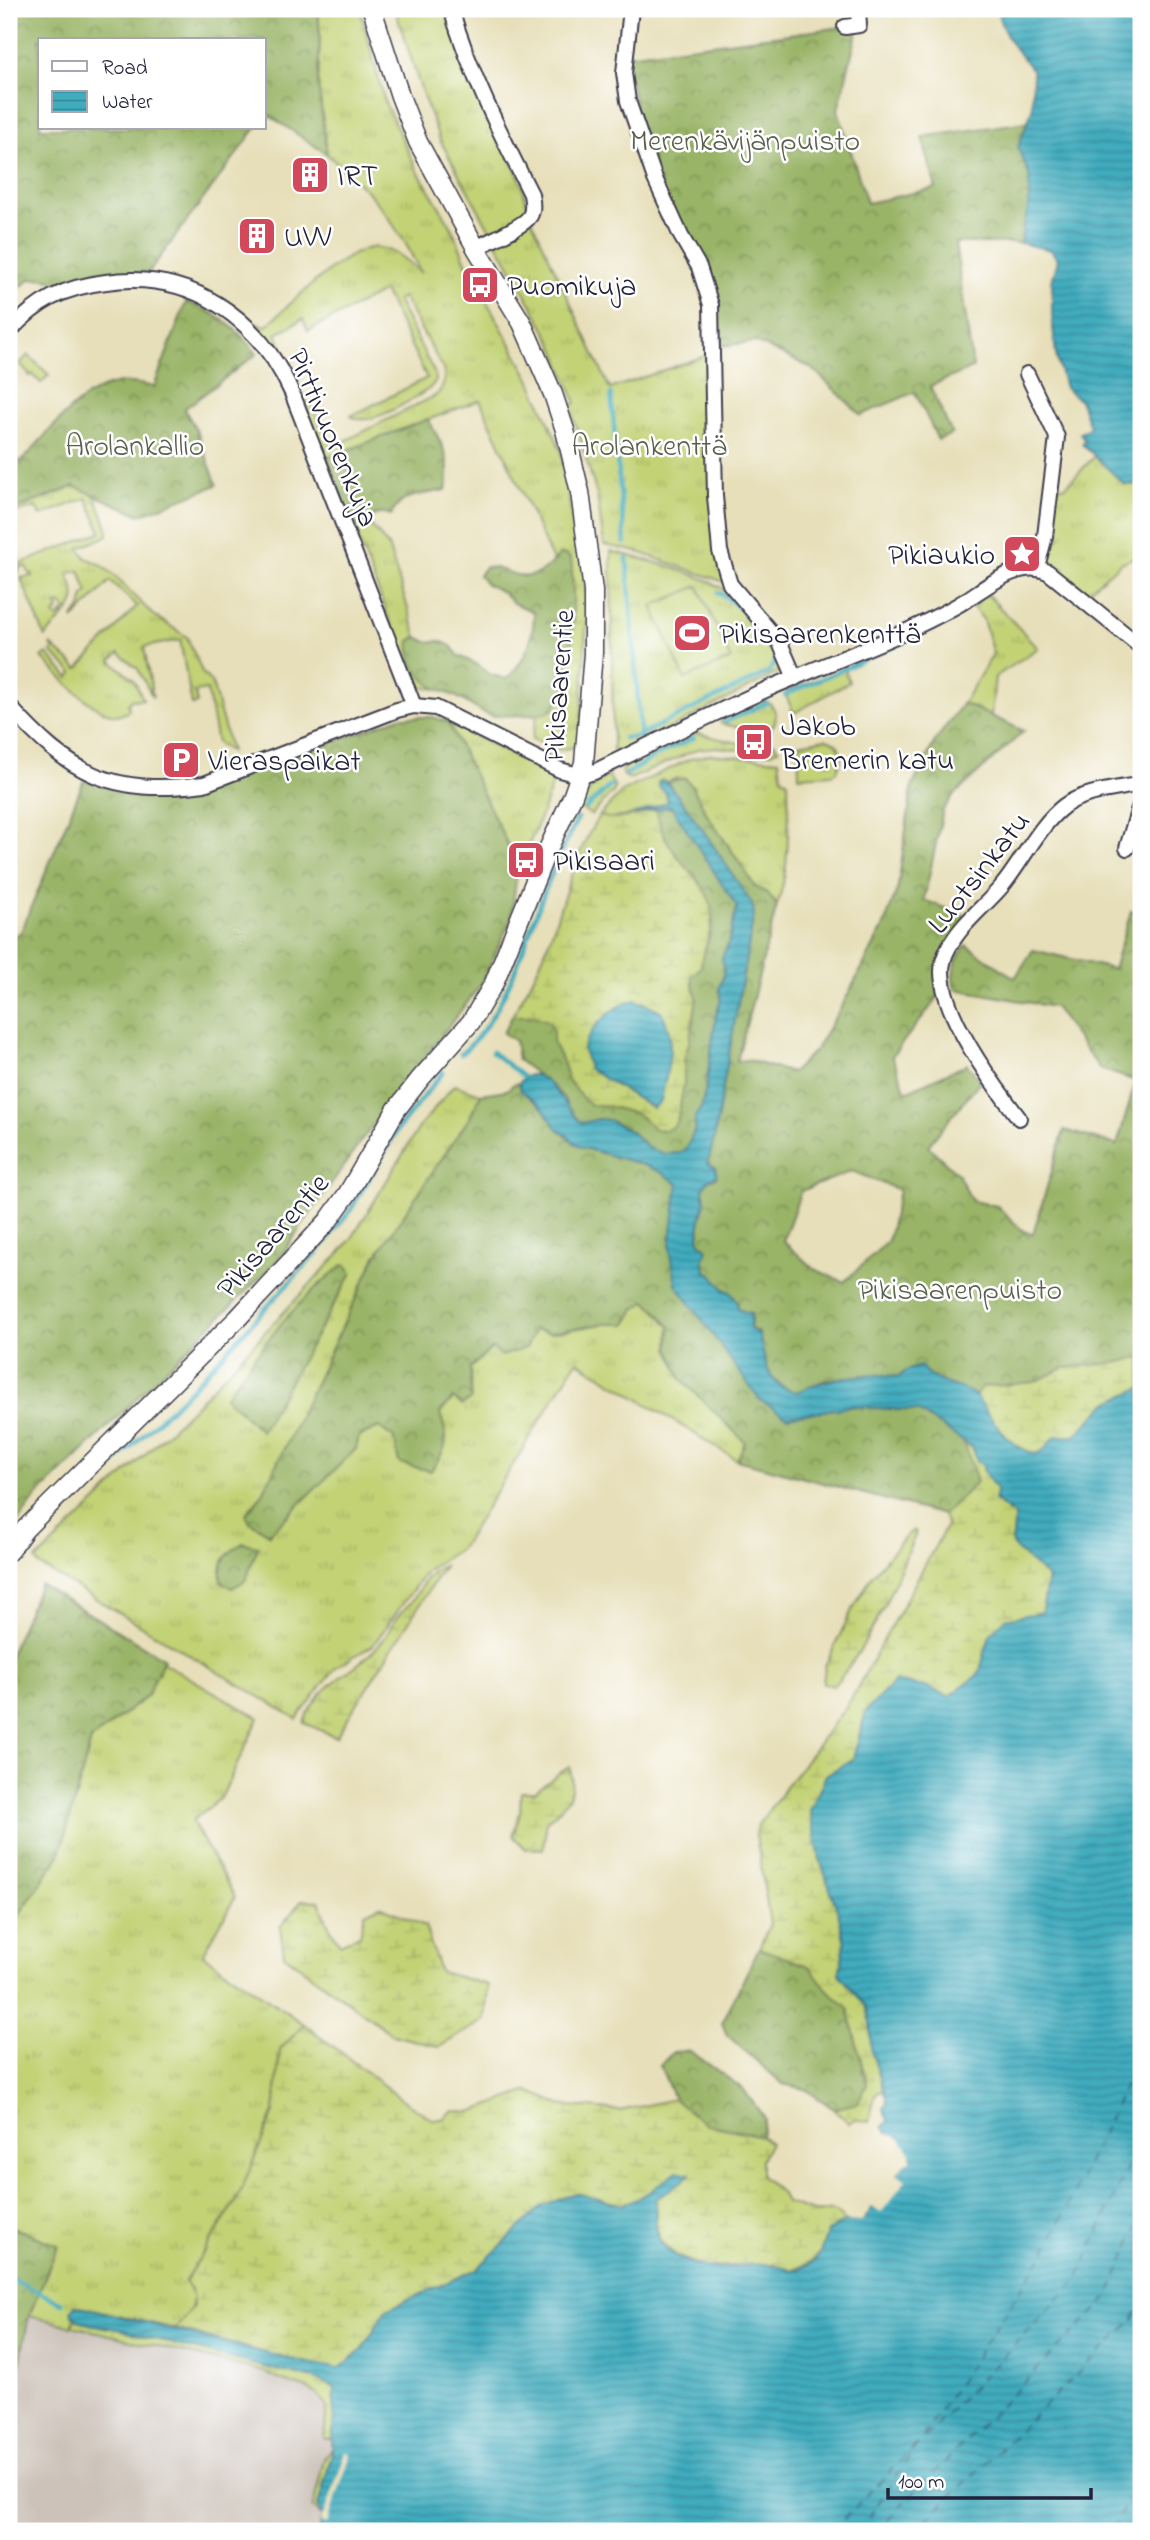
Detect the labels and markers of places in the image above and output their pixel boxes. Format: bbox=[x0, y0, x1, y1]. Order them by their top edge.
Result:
building icon: IRT bbox=[289, 154, 331, 196]
place label: IRT bbox=[337, 156, 378, 200]
building icon: UVV bbox=[236, 215, 278, 257]
place label: UVV bbox=[284, 217, 332, 261]
bus stop icon: Puomikuja bbox=[459, 264, 501, 306]
place label: Puomikuja bbox=[507, 266, 636, 310]
place icon: Pikiaukio bbox=[1001, 533, 1043, 575]
place label: Pikiaukio bbox=[888, 535, 995, 579]
sports icon: Pikisaarenkenttä bbox=[671, 612, 713, 654]
place label: Pikisaarenkenttä bbox=[719, 614, 920, 658]
place label: Jakob Bremerin katu bbox=[780, 706, 954, 784]
bus stop icon: Jakob Bremerin katu bbox=[733, 721, 775, 763]
parking icon: Vieraspaikat bbox=[160, 739, 202, 781]
place label: Vieraspaikat bbox=[207, 741, 361, 785]
bus stop icon: Pikisaari bbox=[505, 839, 547, 881]
place label: Pikisaari bbox=[553, 841, 655, 885]

